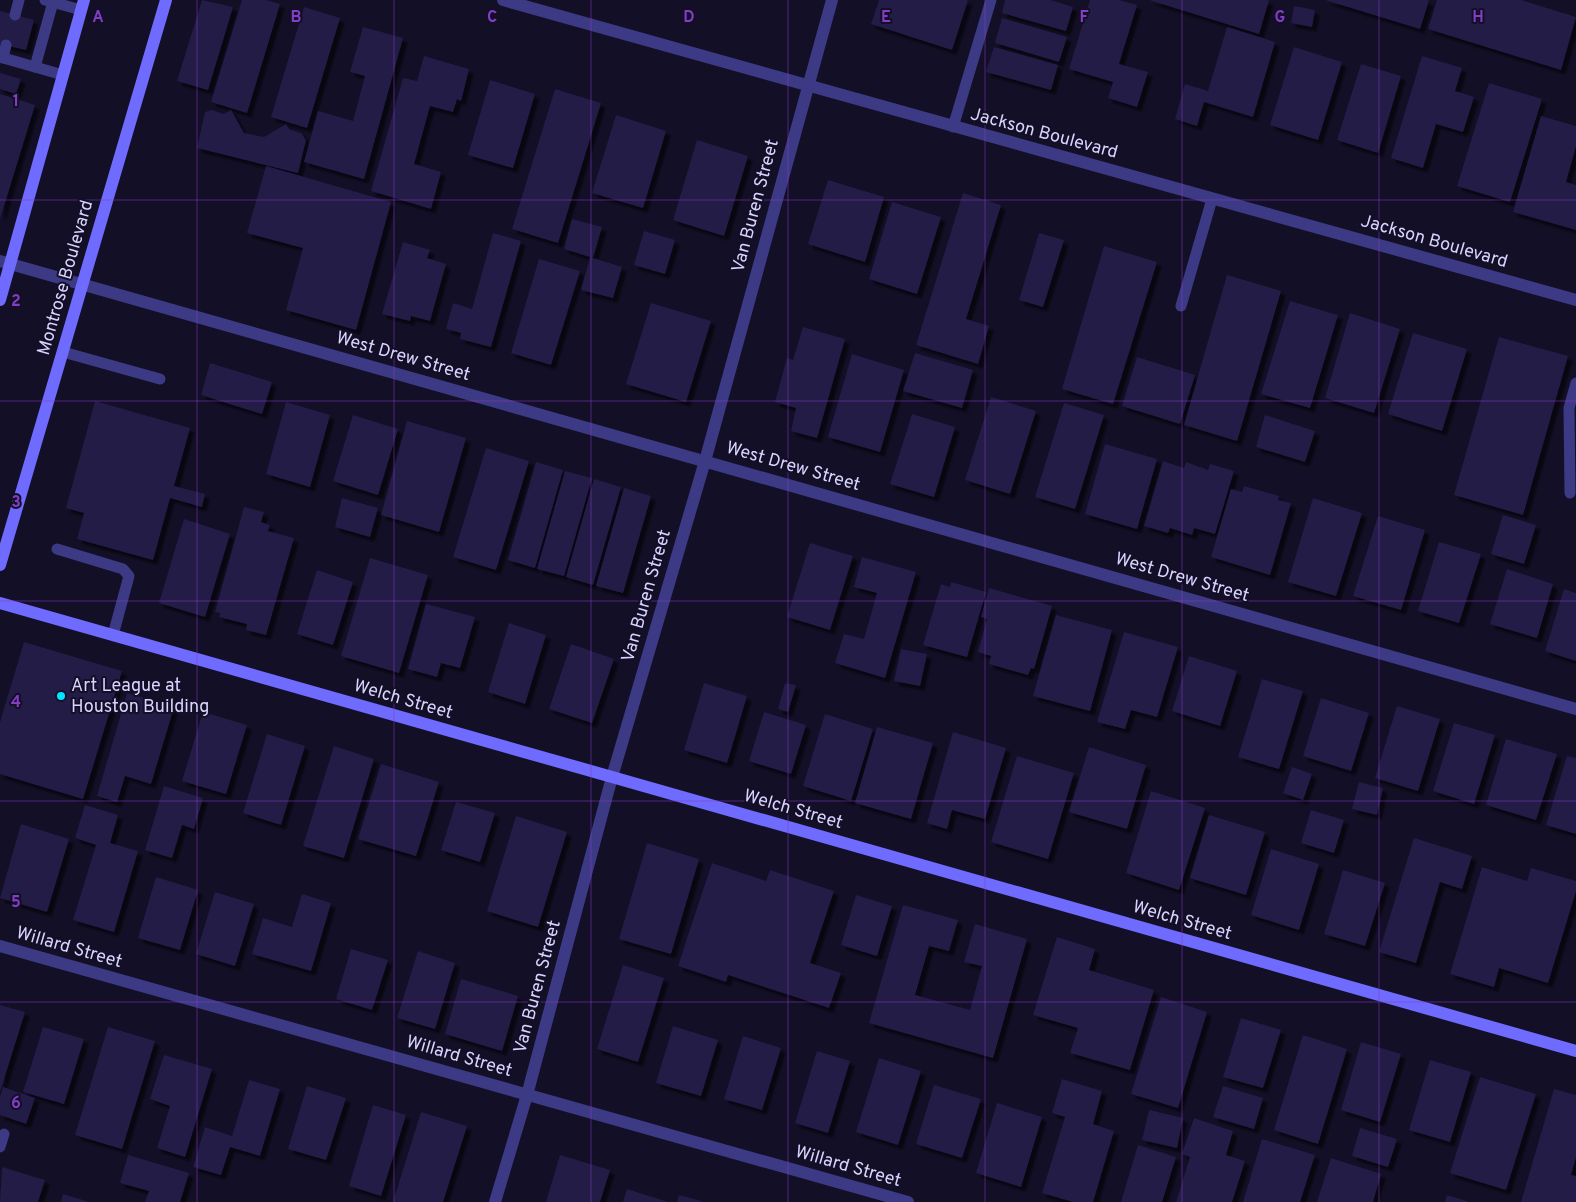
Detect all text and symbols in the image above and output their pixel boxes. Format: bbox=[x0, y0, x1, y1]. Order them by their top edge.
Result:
text: A bbox=[92, 8, 104, 28]
text: B bbox=[290, 8, 302, 28]
text: C bbox=[487, 8, 497, 28]
text: D bbox=[683, 8, 695, 28]
text: E bbox=[881, 8, 891, 28]
text: F bbox=[1079, 8, 1089, 28]
text: G bbox=[1275, 8, 1285, 28]
text: H bbox=[1472, 8, 1484, 28]
text: 1 bbox=[13, 92, 19, 112]
street label: Jackson Boulevard bbox=[968, 103, 1120, 165]
street label: Van Buren Street bbox=[727, 137, 785, 275]
street label: Montrose Boulevard bbox=[33, 198, 99, 358]
street label: Jackson Boulevard bbox=[1358, 210, 1510, 274]
text: 2 bbox=[11, 292, 21, 312]
street label: West Drew Street bbox=[333, 327, 473, 387]
street label: West Drew Street bbox=[723, 437, 863, 497]
text: 3 bbox=[11, 493, 21, 513]
street label: Van Buren Street bbox=[617, 527, 677, 665]
street label: West Drew Street bbox=[1112, 548, 1252, 608]
place label: Art League at Houston Building bbox=[71, 675, 209, 719]
street label: Welch Street bbox=[351, 675, 455, 725]
marker: Art League at Houston Building bbox=[55, 690, 67, 702]
text: 4 bbox=[11, 693, 21, 713]
street label: Welch Street bbox=[741, 785, 845, 835]
text: 5 bbox=[11, 893, 21, 913]
street label: Welch Street bbox=[1130, 896, 1234, 946]
street label: Van Buren Street bbox=[509, 918, 567, 1056]
street label: Willard Street bbox=[13, 922, 125, 974]
street label: Willard Street bbox=[403, 1031, 515, 1083]
text: 6 bbox=[11, 1094, 21, 1114]
street label: Willard Street bbox=[792, 1141, 904, 1193]

